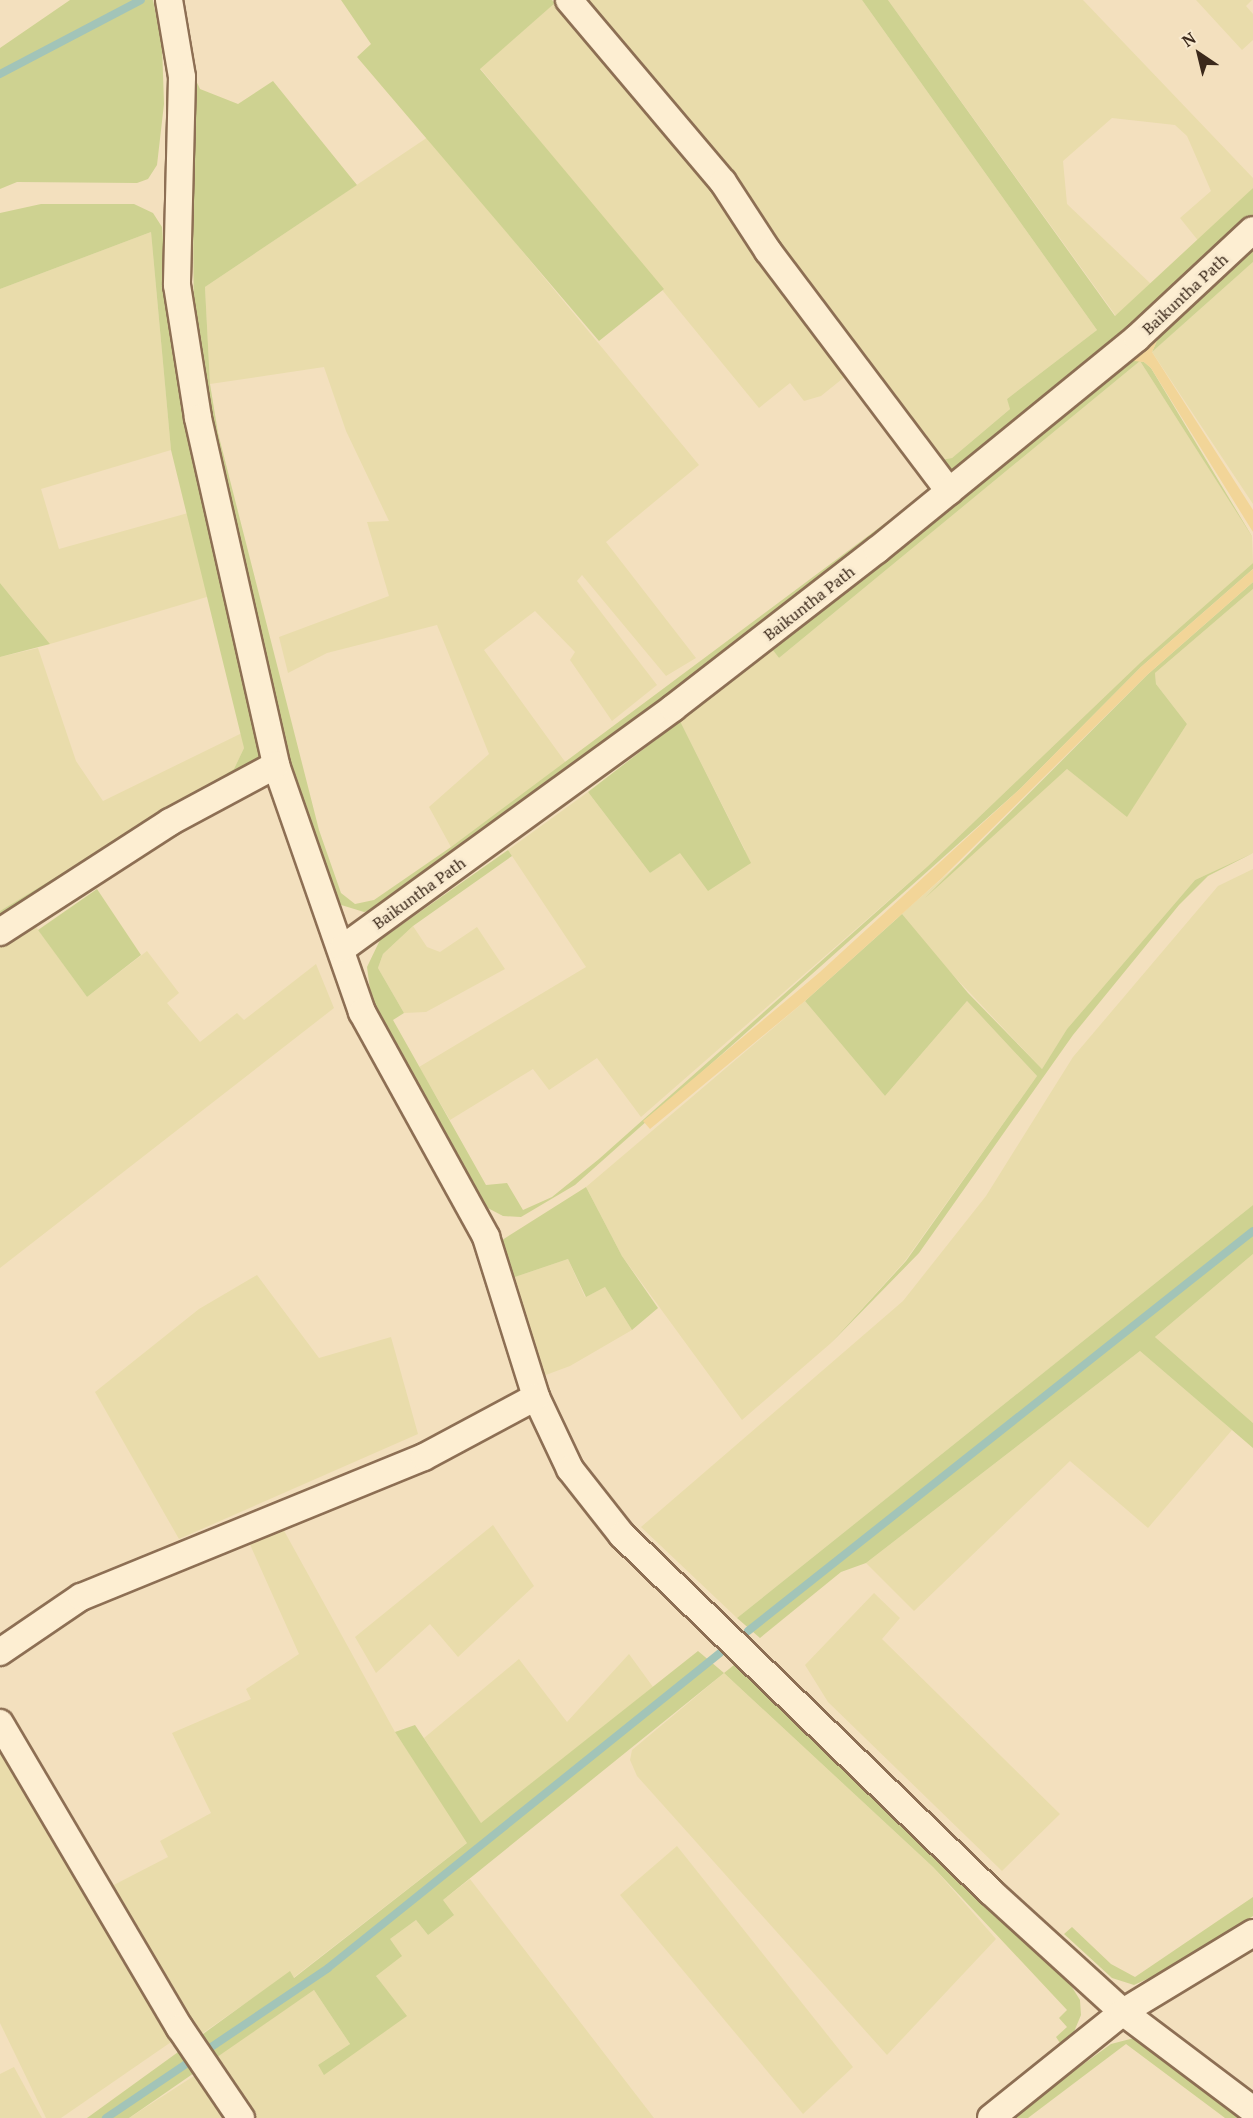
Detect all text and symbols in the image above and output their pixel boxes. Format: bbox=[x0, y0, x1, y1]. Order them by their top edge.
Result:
north arrow bbox=[1169, 24, 1229, 84]
text: N bbox=[1177, 27, 1200, 52]
street label: Baikuntha Path bbox=[1138, 250, 1232, 338]
street label: Baikuntha Path bbox=[760, 562, 858, 644]
street label: Baikuntha Path bbox=[369, 853, 469, 933]

